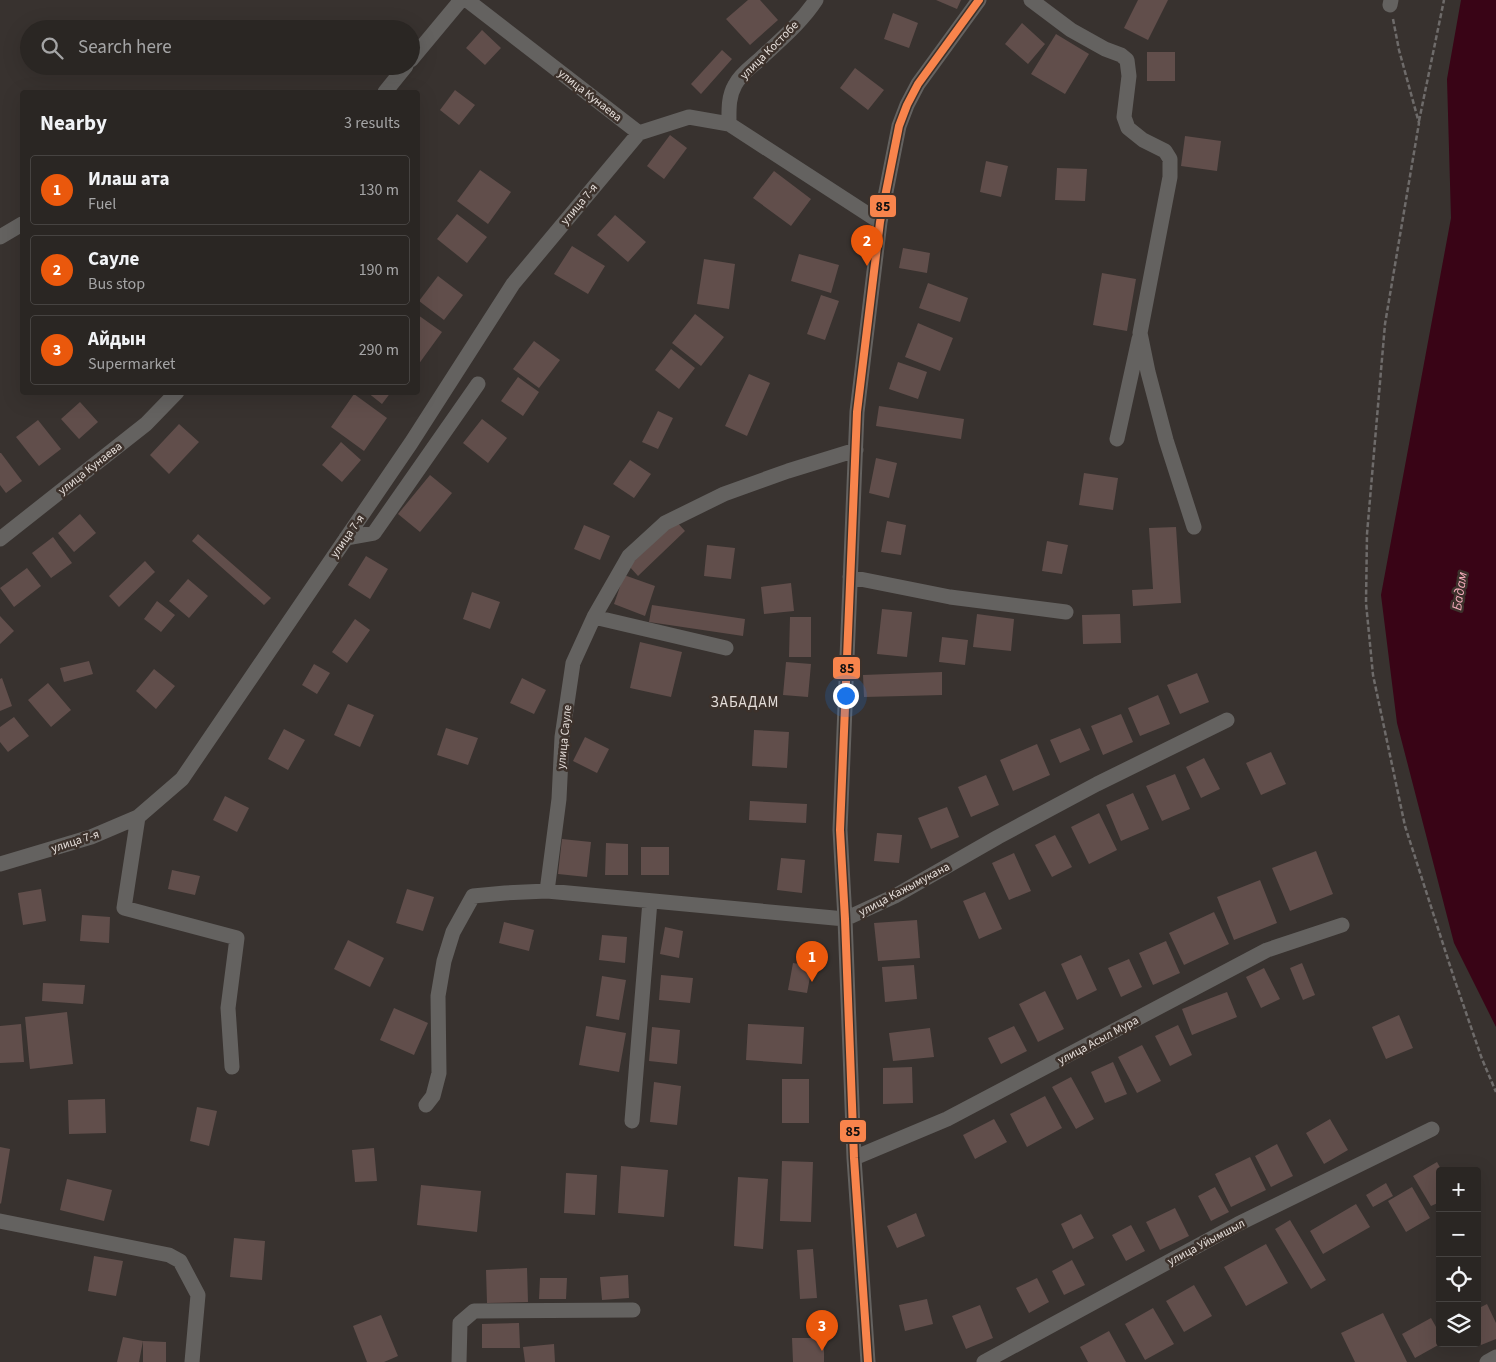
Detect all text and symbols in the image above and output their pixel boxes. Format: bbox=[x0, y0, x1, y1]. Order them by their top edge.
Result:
street label: улица Костобе bbox=[736, 17, 803, 84]
search box bbox=[20, 20, 420, 75]
icon: search bbox=[38, 34, 66, 62]
text: Search here bbox=[78, 34, 172, 61]
street label: улица Кунаева bbox=[554, 65, 625, 126]
text: Nearby bbox=[40, 108, 107, 138]
text: 3 results bbox=[344, 112, 400, 134]
text: Илаш ата bbox=[88, 166, 169, 193]
text: 1 bbox=[53, 179, 61, 201]
text: 130 m bbox=[359, 179, 399, 201]
street label: улица 7-я bbox=[557, 180, 602, 229]
text: Fuel bbox=[88, 193, 116, 215]
line badge: 85 bbox=[869, 194, 897, 218]
text: 85 bbox=[876, 197, 890, 217]
pin: 2 bbox=[851, 225, 883, 266]
text: Сауле bbox=[88, 246, 139, 273]
text: 2 bbox=[53, 259, 61, 281]
text: 190 m bbox=[359, 259, 399, 281]
text: Bus stop bbox=[88, 273, 145, 295]
text: Айдын bbox=[88, 326, 146, 353]
text: 3 bbox=[53, 339, 61, 361]
text: 290 m bbox=[359, 339, 399, 361]
text: Supermarket bbox=[88, 353, 175, 375]
street label: улица Кунаева bbox=[55, 438, 126, 499]
street label: улица 7-я bbox=[326, 511, 369, 561]
water label: Бадам bbox=[1447, 570, 1473, 612]
line badge: 85 bbox=[832, 656, 861, 680]
text: 85 bbox=[840, 659, 854, 679]
your location bbox=[833, 683, 859, 709]
district label: ЗАБАДАМ bbox=[710, 692, 780, 713]
street label: улица Сауле bbox=[553, 704, 576, 770]
street label: улица 7-я bbox=[49, 826, 101, 857]
street label: улица Кажымукана bbox=[856, 858, 953, 921]
pin: 1 bbox=[796, 941, 828, 982]
street label: улица Асыл Мура bbox=[1055, 1012, 1142, 1069]
line badge: 85 bbox=[839, 1119, 867, 1143]
text: 85 bbox=[846, 1122, 860, 1142]
map controls bbox=[1436, 1167, 1481, 1347]
button: + bbox=[1436, 1167, 1481, 1212]
button: − bbox=[1436, 1212, 1481, 1257]
street label: улица Уйымшыл bbox=[1164, 1215, 1248, 1270]
button: locate bbox=[1436, 1257, 1481, 1302]
button: layers bbox=[1436, 1302, 1481, 1347]
pin: 3 bbox=[806, 1310, 838, 1351]

